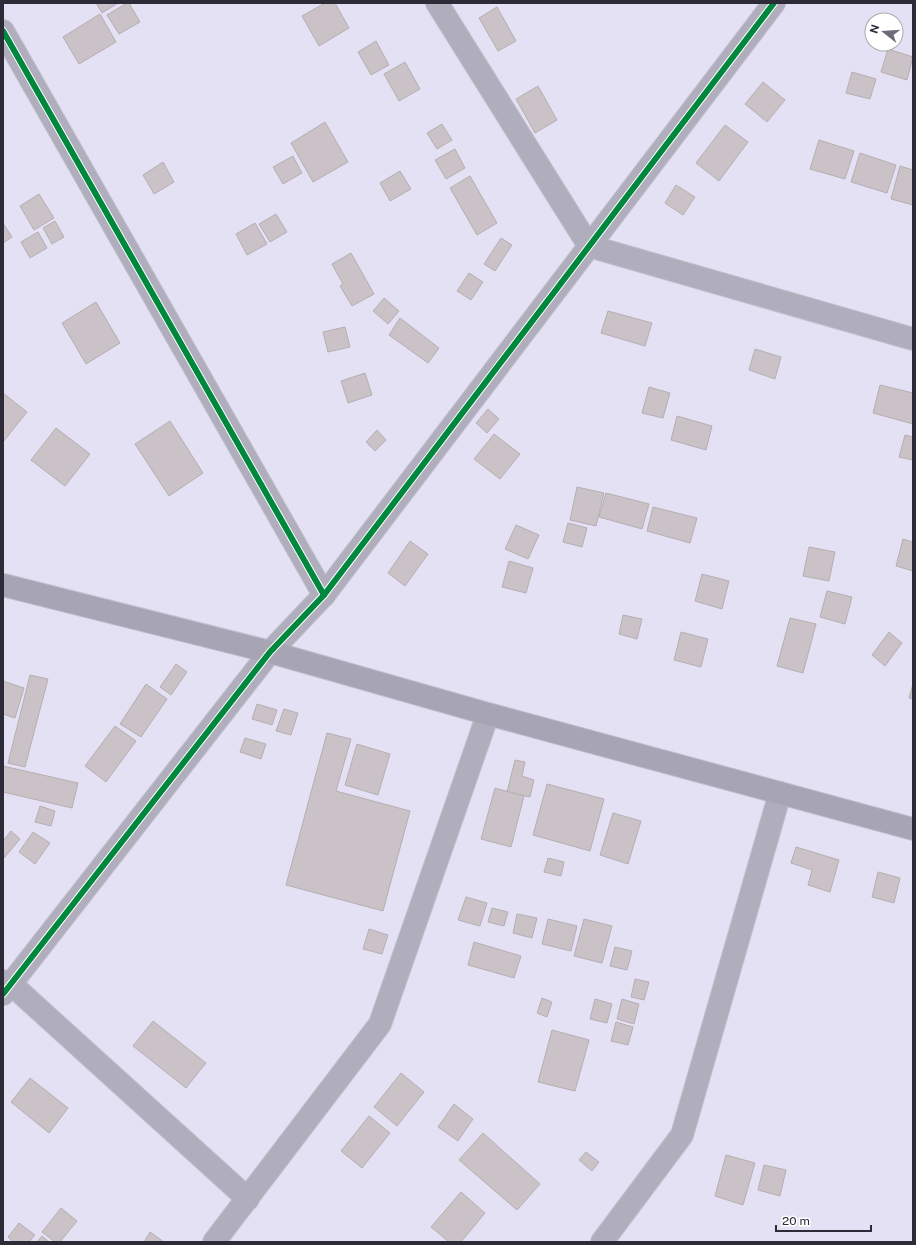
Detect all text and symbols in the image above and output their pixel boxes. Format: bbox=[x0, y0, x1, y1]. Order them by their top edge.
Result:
north arrow bbox=[864, 12, 904, 52]
text: N bbox=[867, 23, 881, 35]
scale bar bbox=[776, 1207, 871, 1233]
text: 20 m bbox=[782, 1214, 810, 1228]

